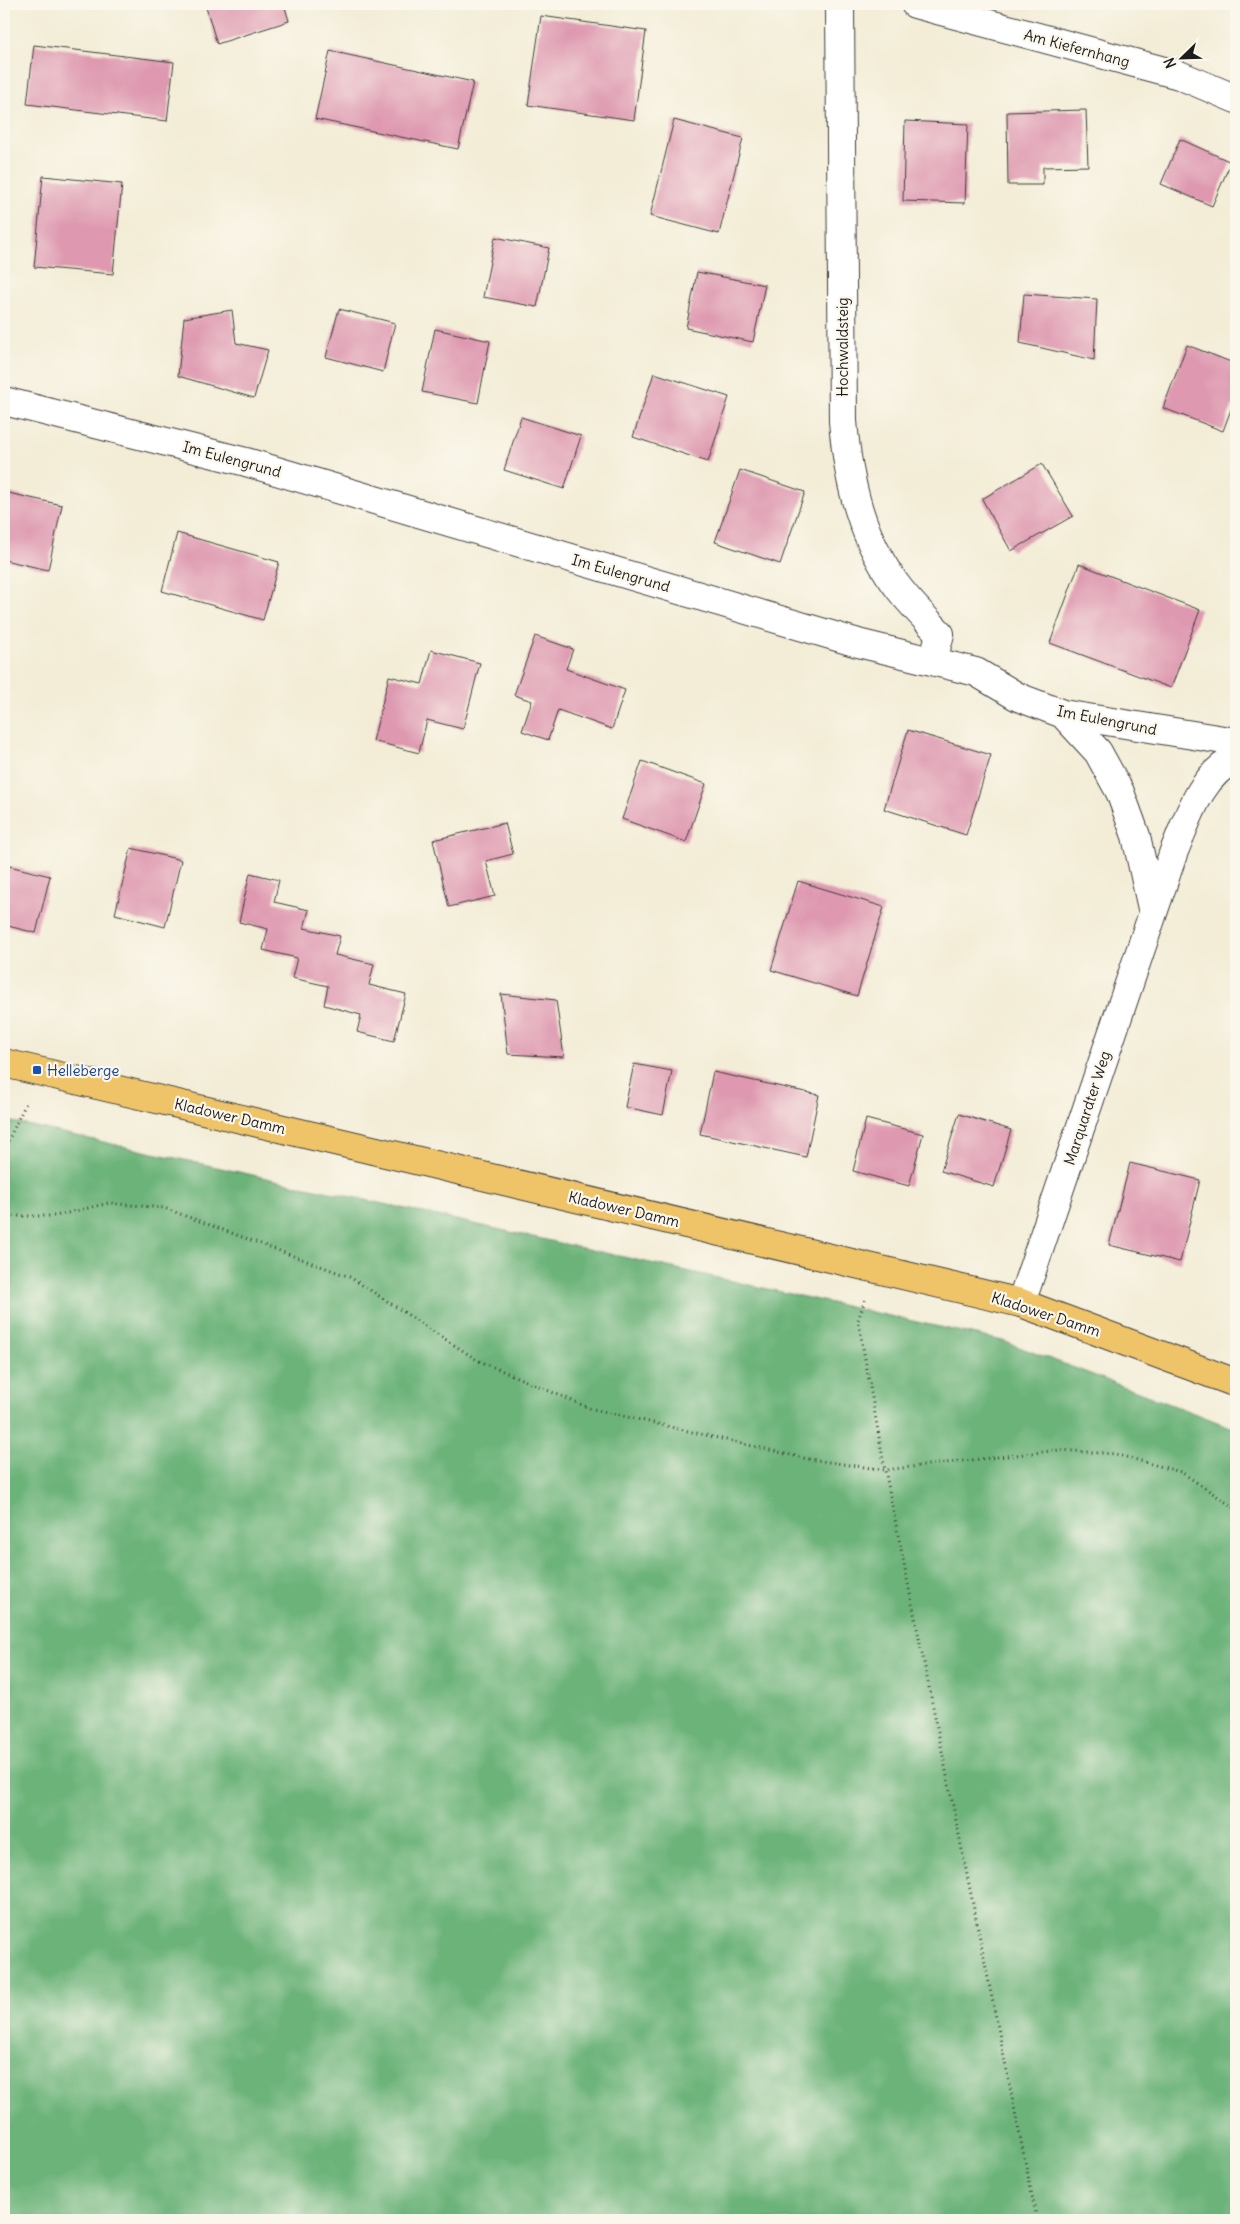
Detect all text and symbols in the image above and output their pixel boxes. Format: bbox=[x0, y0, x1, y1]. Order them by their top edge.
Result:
street label: Am Kiefernhang bbox=[1022, 25, 1132, 71]
north arrow bbox=[1158, 32, 1208, 82]
text: N bbox=[1160, 55, 1180, 71]
street label: Hochwaldsteig bbox=[833, 297, 852, 397]
street label: Im Eulengrund bbox=[181, 437, 284, 481]
street label: Im Eulengrund bbox=[570, 550, 673, 596]
street label: Im Eulengrund bbox=[1055, 701, 1159, 739]
street label: Marquardter Weg bbox=[1060, 1048, 1114, 1168]
place label: Helleberge bbox=[47, 1061, 119, 1080]
marker: Helleberge bbox=[31, 1064, 43, 1076]
street label: Kladower Damm bbox=[173, 1094, 287, 1138]
street label: Kladower Damm bbox=[567, 1187, 681, 1231]
street label: Kladower Damm bbox=[989, 1287, 1103, 1341]

